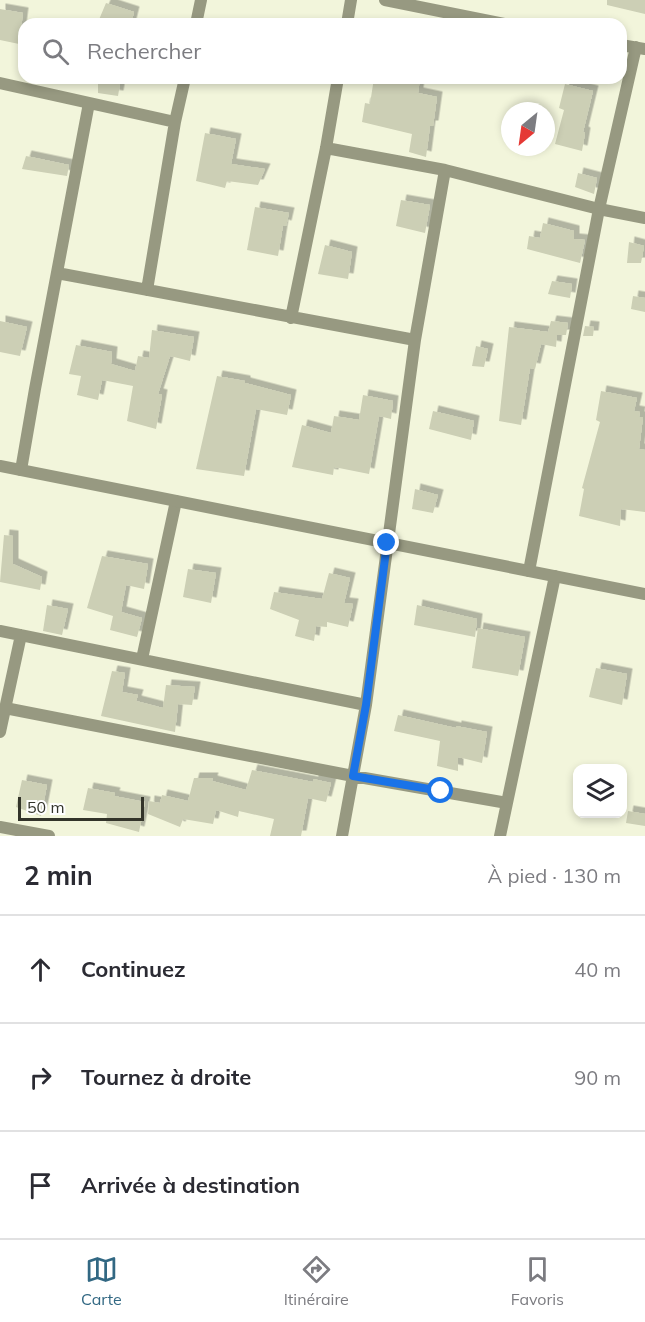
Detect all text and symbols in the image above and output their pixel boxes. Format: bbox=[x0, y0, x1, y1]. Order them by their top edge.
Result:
search box bbox=[18, 18, 627, 84]
icon: search bbox=[39, 35, 72, 68]
text: Rechercher bbox=[87, 37, 201, 65]
north arrow bbox=[501, 102, 555, 156]
route end bbox=[373, 529, 399, 555]
map controls bbox=[573, 764, 627, 818]
button: layers bbox=[573, 764, 627, 818]
route start bbox=[427, 777, 453, 803]
scale bar bbox=[18, 794, 144, 822]
text: 50 m bbox=[27, 797, 64, 817]
text: 2 min bbox=[24, 859, 93, 892]
text: À pied · 130 m bbox=[488, 863, 621, 888]
icon: ahead bbox=[24, 953, 57, 986]
text: Continuez bbox=[81, 955, 186, 983]
text: 40 m bbox=[574, 957, 621, 982]
icon: right bbox=[24, 1061, 57, 1094]
text: Tournez à droite bbox=[81, 1063, 251, 1091]
text: 90 m bbox=[574, 1065, 621, 1090]
icon: arrive bbox=[24, 1169, 57, 1202]
text: Arrivée à destination bbox=[81, 1171, 300, 1199]
tab: Carte bbox=[81, 1253, 122, 1309]
tab: Itinéraire bbox=[284, 1253, 349, 1309]
tab: Favoris bbox=[511, 1253, 564, 1309]

